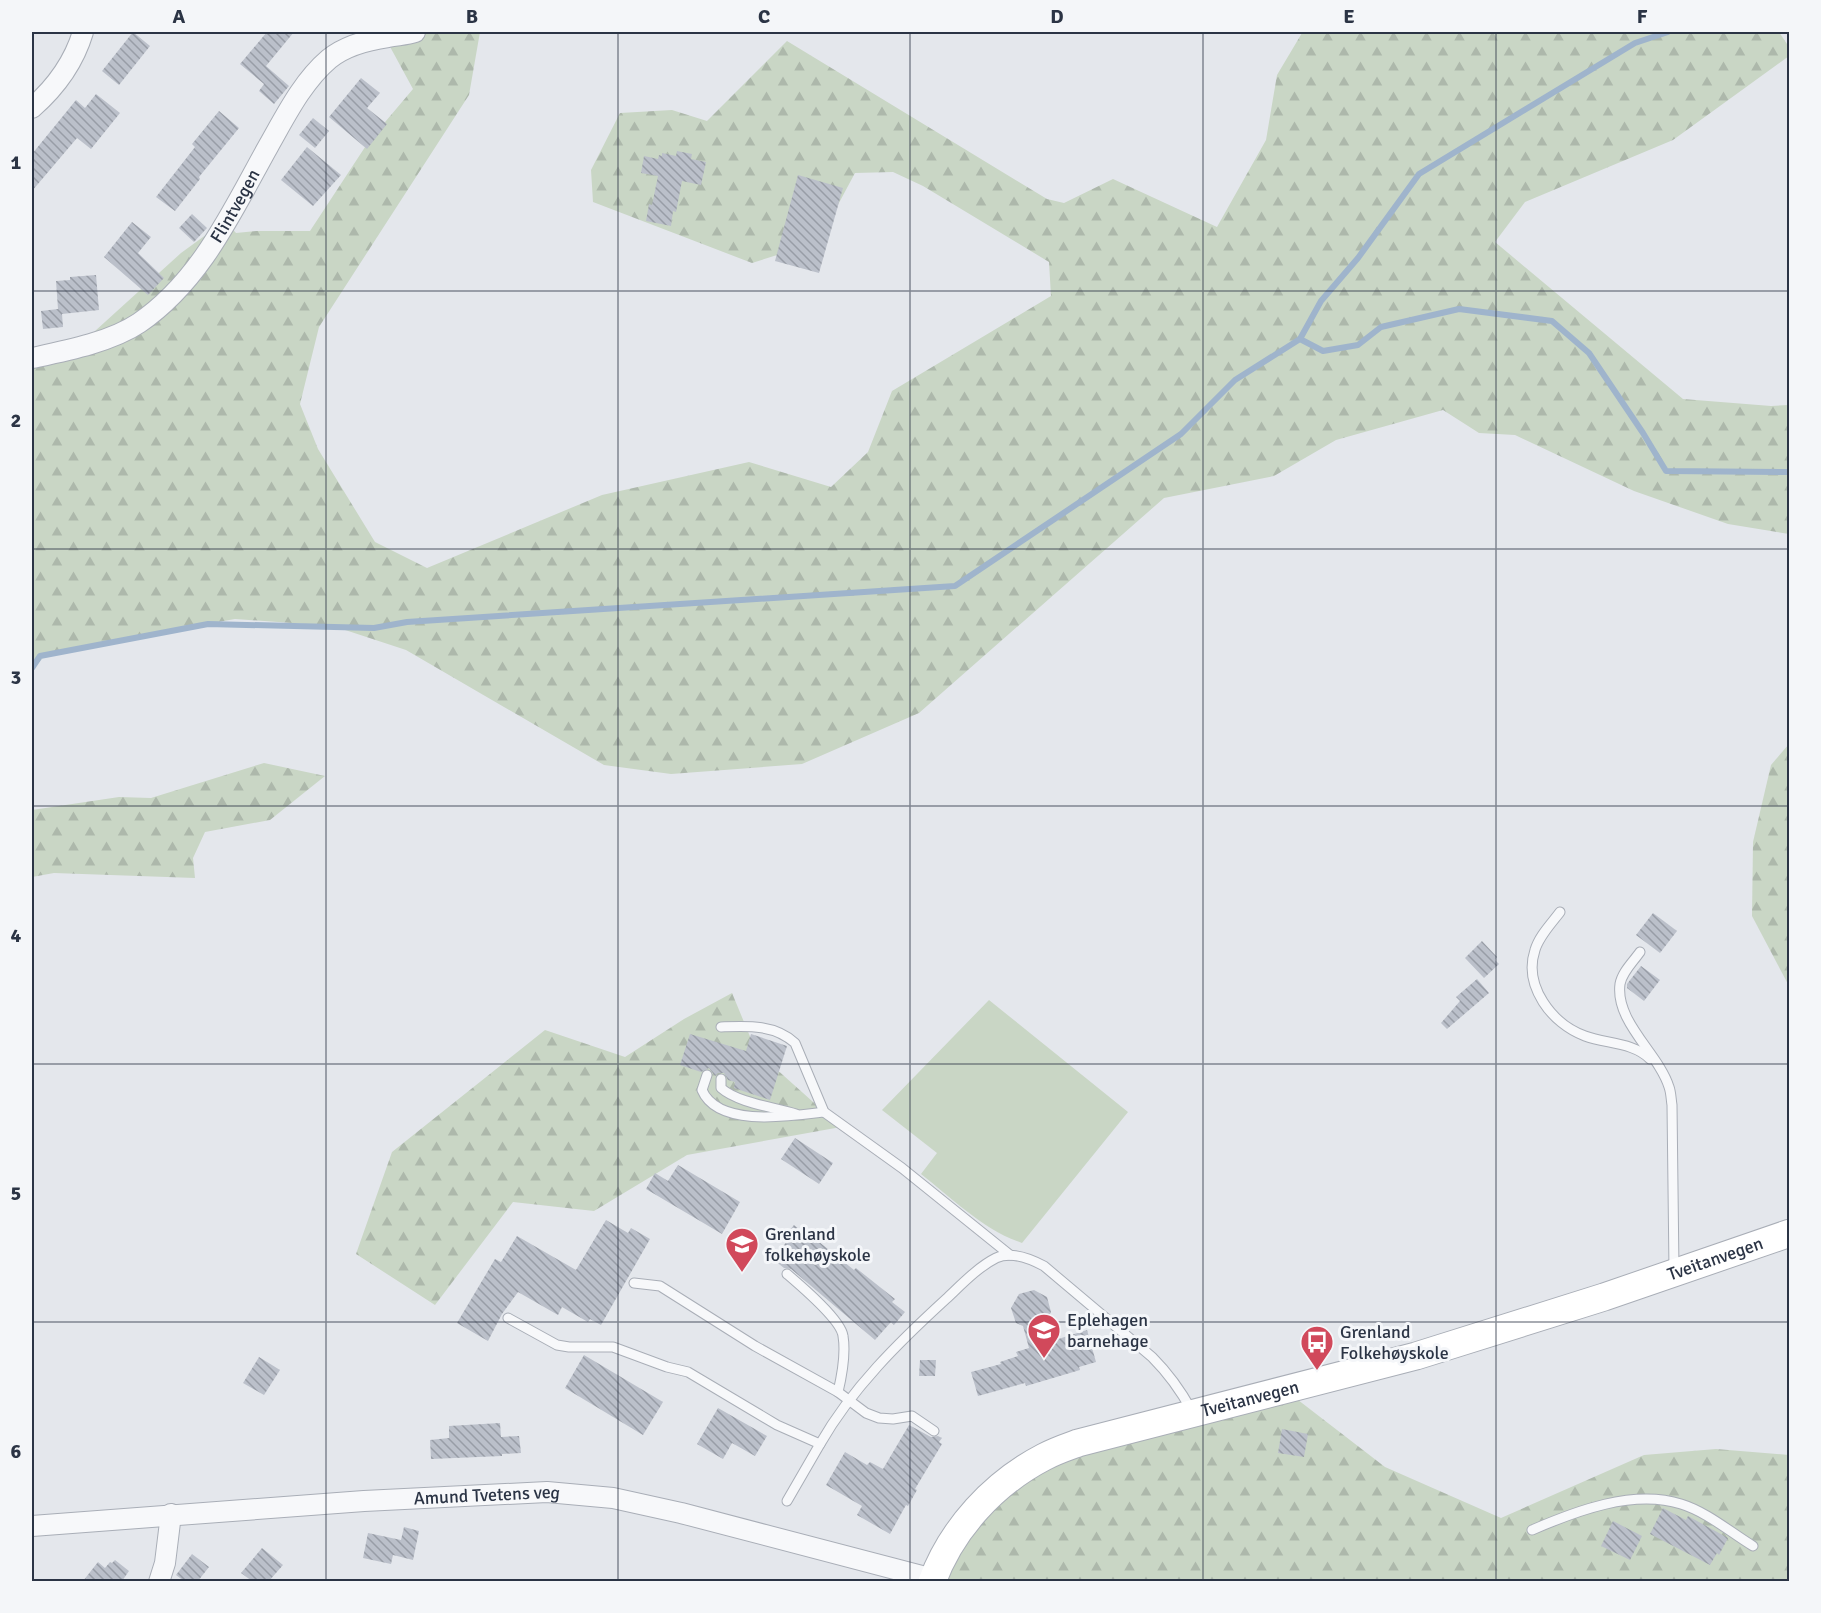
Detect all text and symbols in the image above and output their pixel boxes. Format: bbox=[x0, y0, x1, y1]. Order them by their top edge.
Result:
text: A bbox=[173, 4, 186, 29]
text: B bbox=[466, 4, 478, 29]
text: C bbox=[758, 4, 770, 29]
text: D bbox=[1050, 4, 1064, 29]
text: E bbox=[1343, 4, 1355, 29]
text: F bbox=[1637, 4, 1648, 29]
text: 1 bbox=[11, 150, 22, 175]
street label: Flintvegen bbox=[205, 165, 265, 247]
text: 2 bbox=[11, 408, 21, 433]
text: 3 bbox=[11, 665, 21, 690]
text: 4 bbox=[11, 923, 22, 948]
text: 5 bbox=[11, 1181, 21, 1206]
place label: Grenland folkehøyskole bbox=[765, 1223, 871, 1266]
school or university icon: Grenland folkehøyskole bbox=[724, 1226, 760, 1273]
street label: Tveitanvegen bbox=[1664, 1232, 1766, 1285]
place label: Eplehagen barnehage bbox=[1067, 1309, 1148, 1352]
school or university icon: Eplehagen barnehage bbox=[1026, 1312, 1062, 1359]
place label: Grenland Folkehøyskole bbox=[1340, 1321, 1449, 1364]
bus stop icon: Grenland Folkehøyskole bbox=[1299, 1324, 1335, 1371]
street label: Tveitanvegen bbox=[1199, 1376, 1301, 1422]
text: 6 bbox=[11, 1439, 22, 1464]
street label: Amund Tvetens veg bbox=[413, 1481, 561, 1510]

